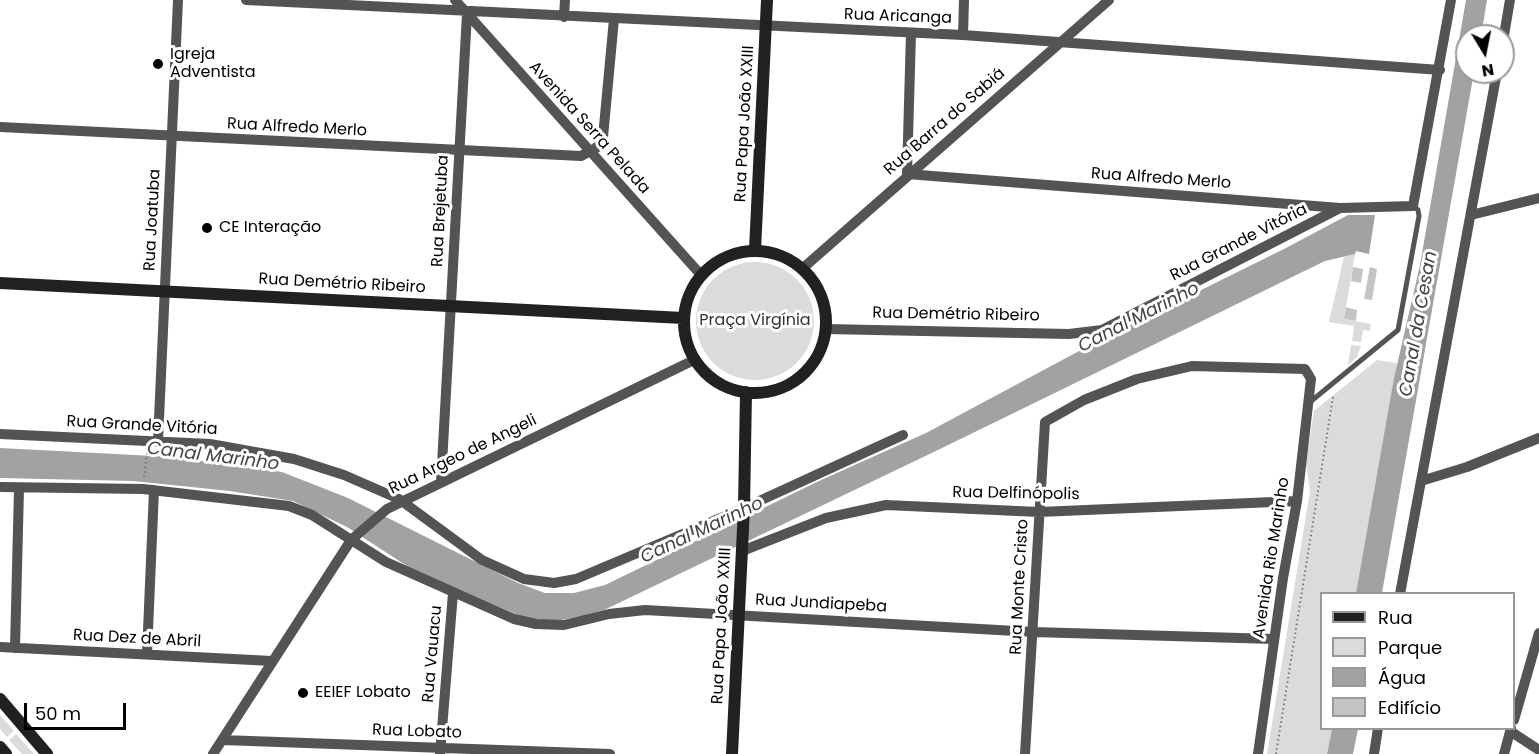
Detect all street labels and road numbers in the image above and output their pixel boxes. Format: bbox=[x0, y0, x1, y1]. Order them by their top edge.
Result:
street label: Rua Aricanga bbox=[844, 6, 952, 28]
street label: Rua Papa João XXIII bbox=[731, 45, 759, 203]
street label: Avenida Serra Pelada bbox=[524, 58, 654, 198]
street label: Rua Barra do Sabiá bbox=[881, 64, 1009, 180]
street label: Rua Alfredo Merlo bbox=[227, 115, 367, 141]
street label: Rua Brejetuba bbox=[428, 154, 454, 268]
street label: Rua Alfredo Merlo bbox=[1090, 165, 1232, 193]
street label: Rua Joatuba bbox=[141, 168, 165, 272]
street label: Rua Grande Vitória bbox=[1167, 200, 1311, 286]
street label: Rua Demétrio Ribeiro bbox=[258, 270, 426, 298]
street label: Rua Demétrio Ribeiro bbox=[872, 304, 1040, 326]
street label: Rua Argeo de Angeli bbox=[386, 411, 540, 499]
street label: Rua Grande Vitória bbox=[66, 412, 218, 440]
street label: Avenida Rio Marinho bbox=[1250, 476, 1294, 640]
street label: Rua Delfinópolis bbox=[952, 483, 1080, 505]
street label: Rua Monte Cristo bbox=[1007, 519, 1033, 655]
street label: Rua Papa João XXIII bbox=[708, 547, 736, 705]
street label: Rua Jundiapeba bbox=[755, 591, 887, 617]
street label: Rua Vauacu bbox=[419, 605, 447, 703]
street label: Rua Dez de Abril bbox=[72, 626, 202, 652]
street label: Rua Lobato bbox=[372, 721, 462, 743]

